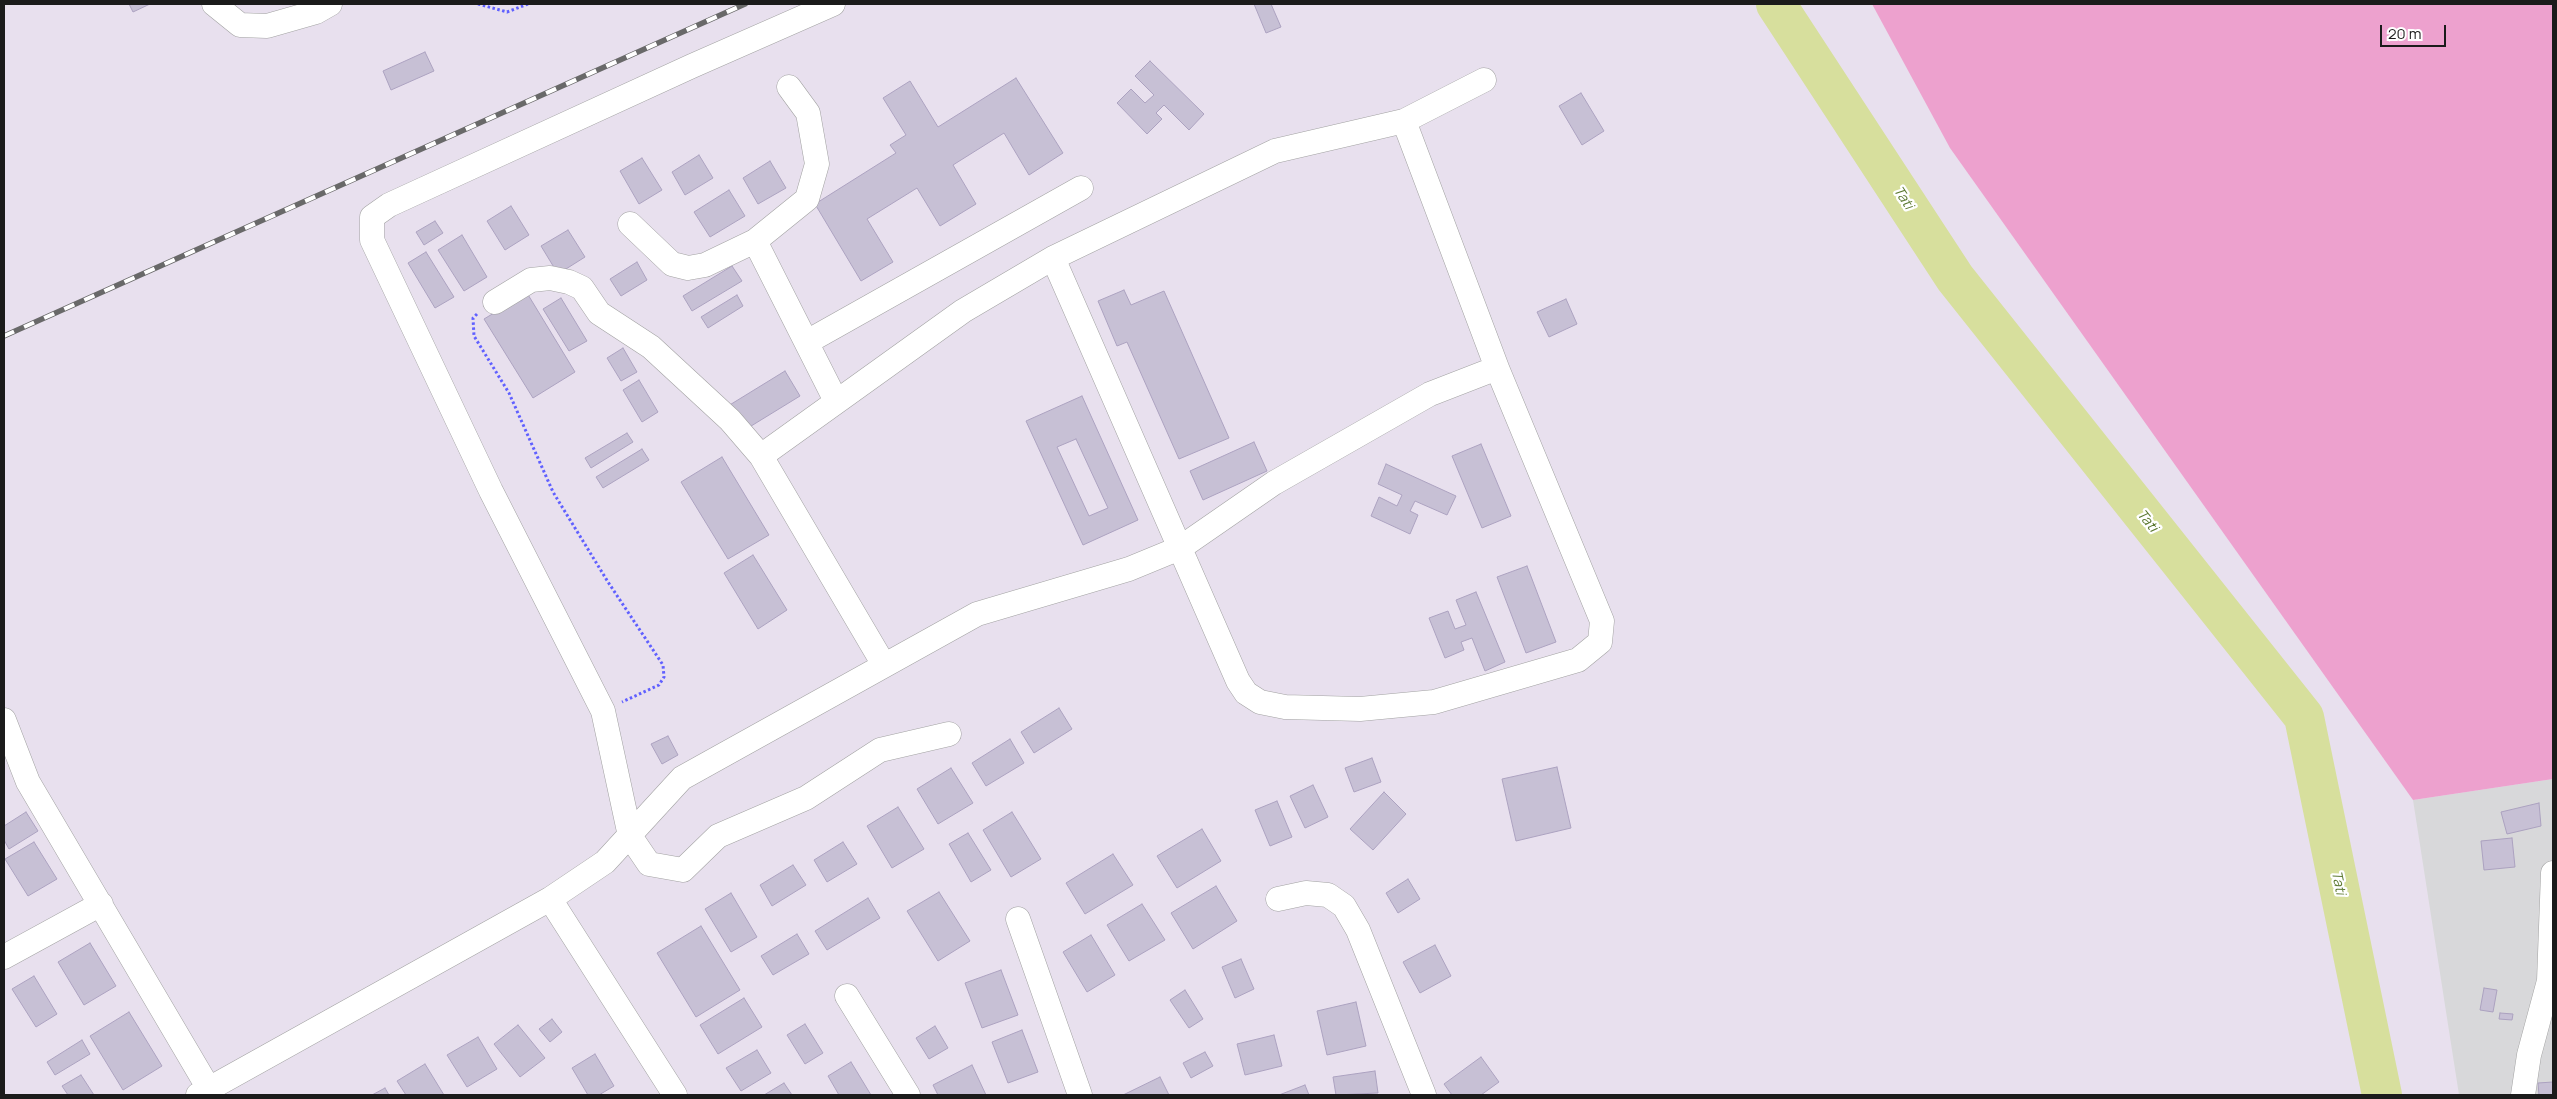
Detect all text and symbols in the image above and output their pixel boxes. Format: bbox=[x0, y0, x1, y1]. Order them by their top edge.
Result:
scale bar bbox=[2382, 15, 2448, 47]
text: 20 m bbox=[2388, 23, 2421, 44]
water label: Tati bbox=[1889, 183, 1917, 213]
water label: Tati bbox=[2133, 506, 2161, 536]
water label: Tati bbox=[2327, 870, 2349, 896]

